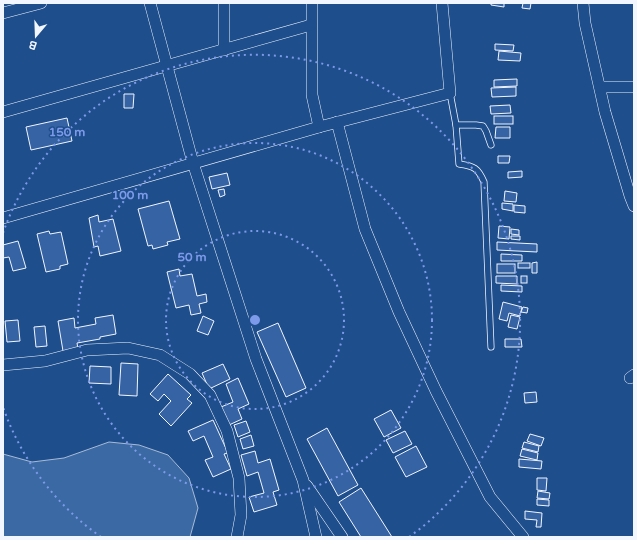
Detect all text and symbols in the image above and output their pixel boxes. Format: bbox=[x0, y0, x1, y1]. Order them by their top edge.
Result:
north arrow bbox=[16, 16, 56, 56]
text: B bbox=[27, 37, 39, 52]
text: 150 m bbox=[49, 125, 85, 139]
text: 100 m bbox=[112, 188, 148, 202]
text: 50 m bbox=[177, 250, 207, 264]
centre of rings bbox=[248, 313, 262, 327]

